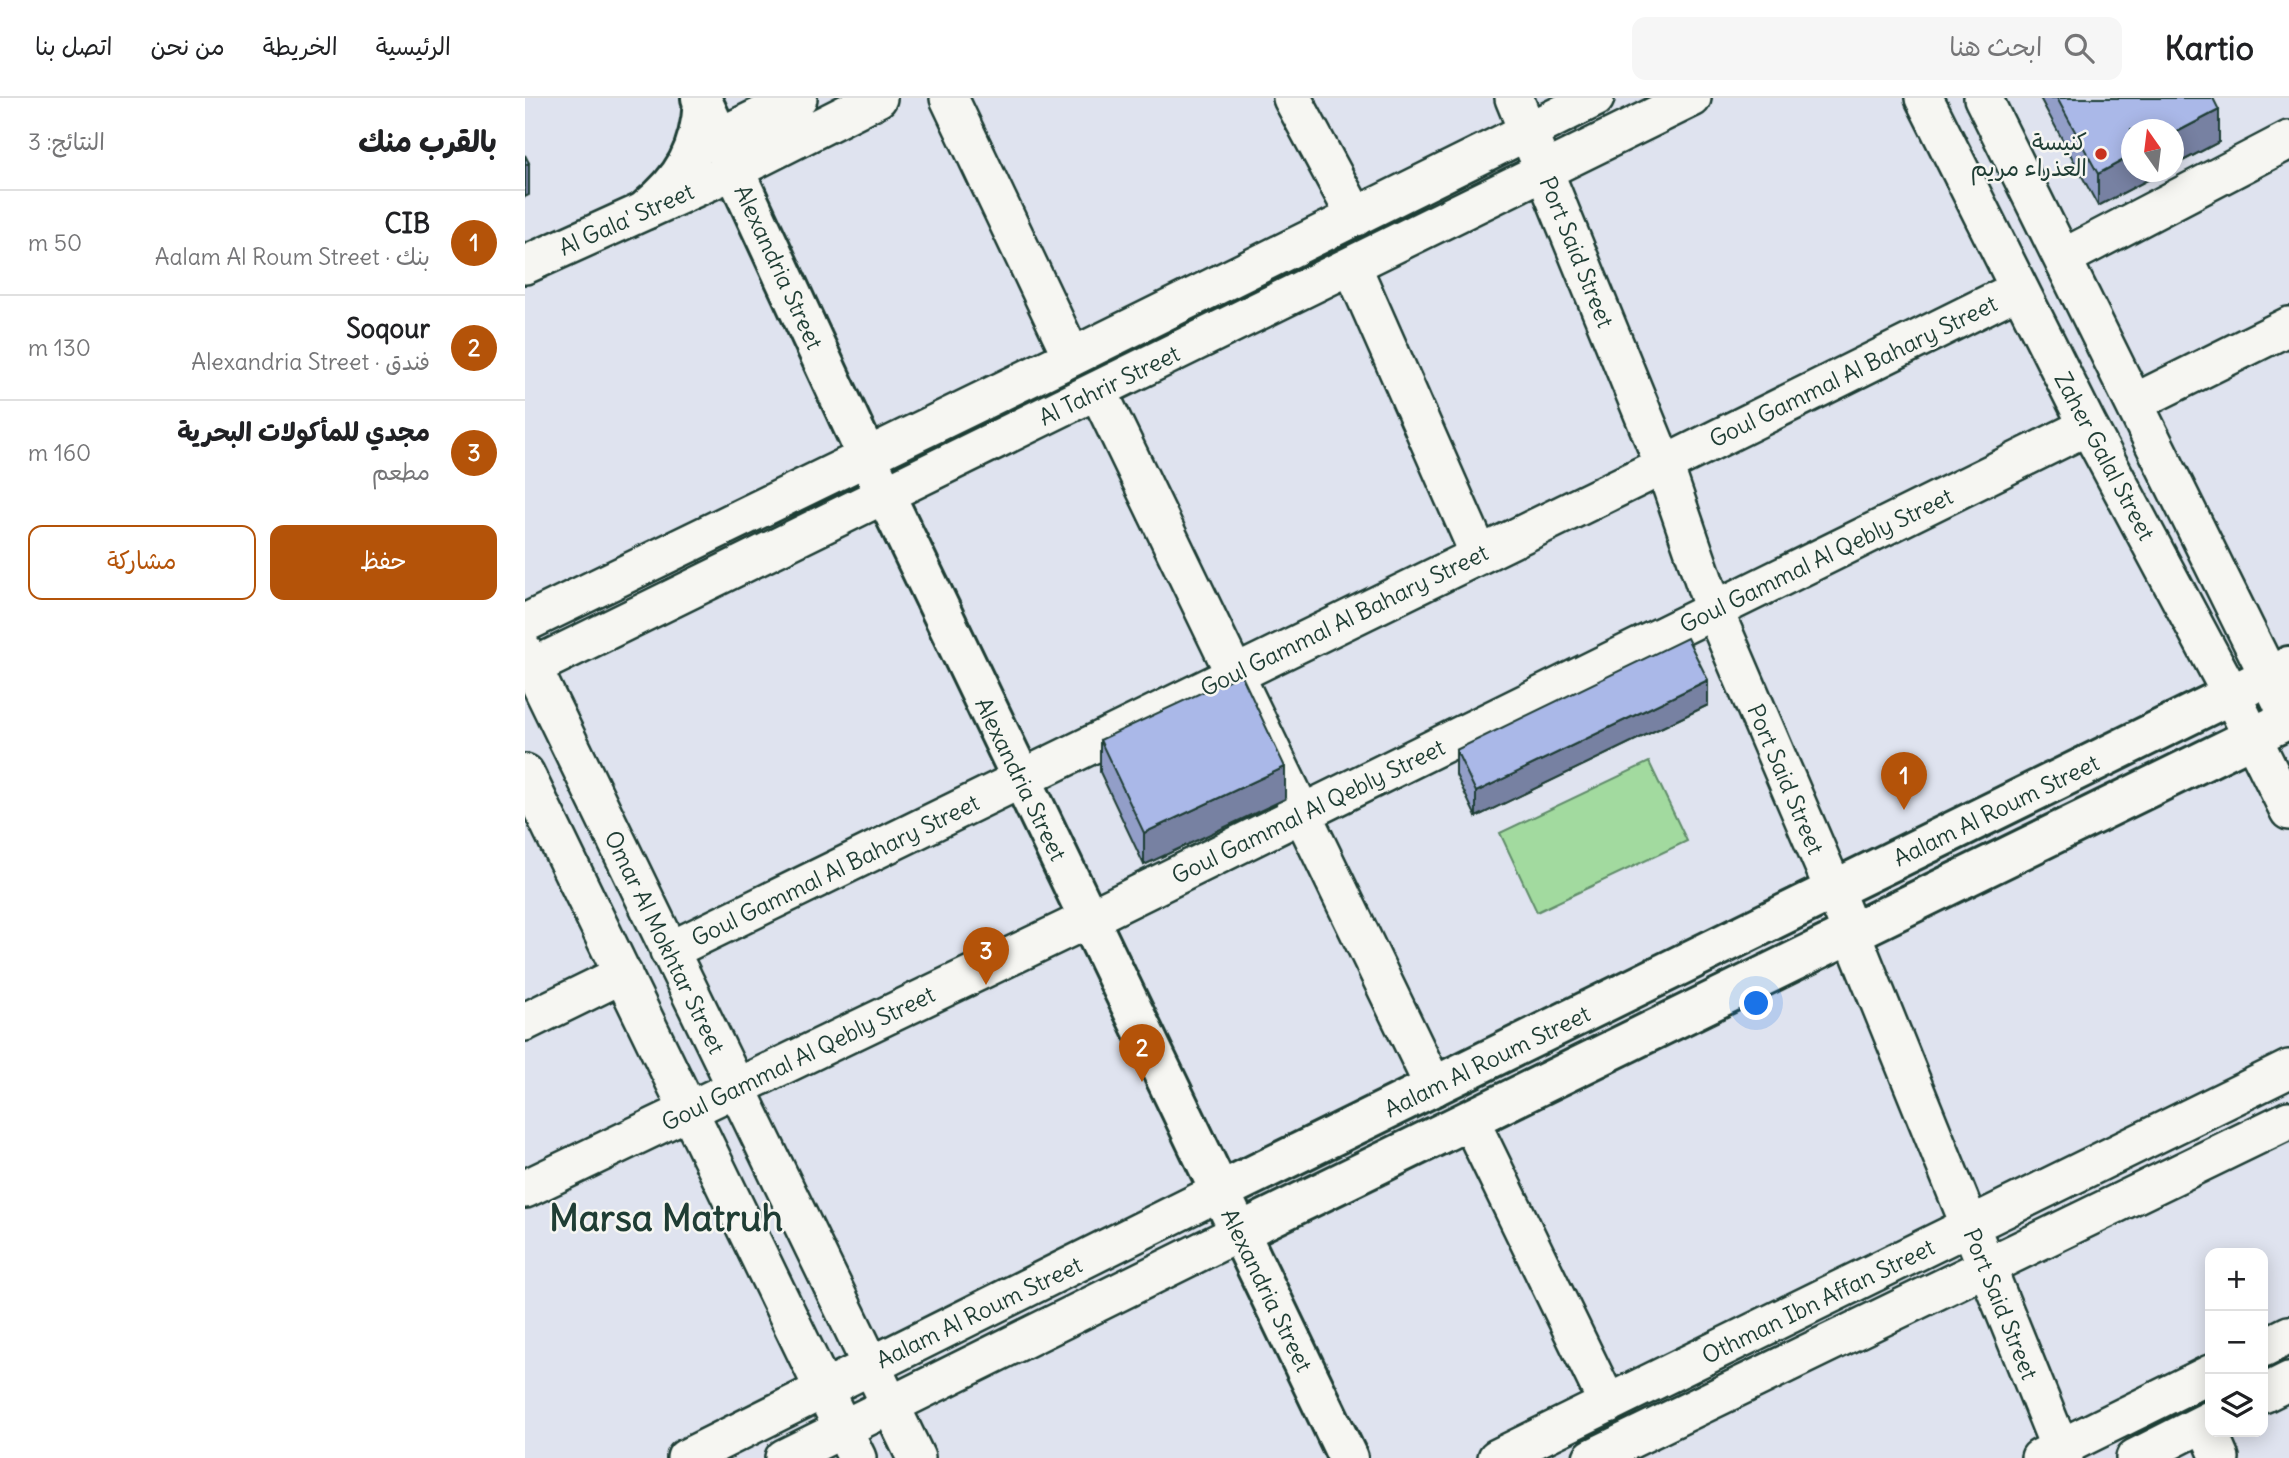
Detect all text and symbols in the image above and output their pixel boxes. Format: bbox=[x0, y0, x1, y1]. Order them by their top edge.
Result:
search box bbox=[1632, 17, 2122, 80]
text: Kartio bbox=[2164, 27, 2254, 69]
icon: search bbox=[2060, 29, 2098, 67]
text: ابحث هنا bbox=[1949, 30, 2042, 63]
text: اتصل بنا bbox=[35, 31, 113, 61]
text: من نحن bbox=[151, 31, 225, 61]
text: الخريطة bbox=[263, 31, 338, 61]
text: الرئيسية bbox=[376, 31, 451, 61]
north arrow bbox=[2121, 119, 2184, 182]
text: بالقرب منك bbox=[358, 122, 497, 160]
text: النتائج: 3 bbox=[28, 127, 105, 156]
place label: كنيسة العذراء مريم bbox=[1970, 127, 2087, 186]
marker: كنيسة العذراء مريم bbox=[2093, 146, 2109, 162]
street label: Port Said Street bbox=[1534, 172, 1621, 332]
street label: Al Gala' Street bbox=[554, 176, 698, 262]
street label: Alexandria Street bbox=[728, 180, 830, 354]
text: CIB bbox=[385, 207, 430, 240]
text: 50 m bbox=[28, 228, 82, 257]
text: 1 bbox=[469, 228, 479, 257]
text: بنك · Aalam Al Roum Street bbox=[155, 242, 430, 271]
street label: Goul Gammal Al Bahary Street bbox=[1704, 288, 2002, 453]
text: Soqour bbox=[346, 312, 430, 345]
text: 130 m bbox=[28, 333, 91, 362]
text: 2 bbox=[468, 333, 480, 362]
street label: Al Tahrir Street bbox=[1034, 338, 1184, 432]
text: فندق · Alexandria Street bbox=[191, 347, 430, 376]
street label: Zaher Galal Street bbox=[2048, 367, 2162, 545]
text: مجدي للمأكولات البحرية bbox=[177, 415, 430, 448]
text: 160 m bbox=[28, 438, 91, 467]
text: 3 bbox=[467, 438, 481, 467]
text: مطعم bbox=[372, 457, 430, 486]
street label: Goul Gammal Al Qebly Street bbox=[1675, 481, 1958, 639]
button: مشاركة bbox=[28, 525, 256, 600]
button: حفظ bbox=[270, 525, 497, 600]
street label: Goul Gammal Al Bahary Street bbox=[1195, 537, 1493, 702]
street label: Alexandria Street bbox=[969, 693, 1073, 865]
street label: Port Said Street bbox=[1741, 700, 1831, 859]
street label: Goul Gammal Al Qebly Street bbox=[1167, 732, 1450, 890]
street label: Aalam Al Roum Street bbox=[1889, 748, 2104, 872]
pin: 1 bbox=[1881, 752, 1927, 810]
street label: Goul Gammal Al Bahary Street bbox=[686, 787, 984, 952]
street label: Omar Al Mokhtar Street bbox=[598, 826, 732, 1059]
pin: 3 bbox=[963, 927, 1009, 985]
street label: Goul Gammal Al Qebly Street bbox=[657, 979, 940, 1137]
your location bbox=[1739, 986, 1773, 1020]
street label: Aalam Al Roum Street bbox=[1380, 999, 1595, 1123]
pin: 2 bbox=[1119, 1024, 1165, 1082]
district label: Marsa Matruh bbox=[549, 1195, 783, 1241]
street label: Alexandria Street bbox=[1215, 1204, 1319, 1376]
street label: Port Said Street bbox=[1958, 1224, 2045, 1384]
street label: Othman Ibn Affan Street bbox=[1697, 1232, 1939, 1370]
map controls bbox=[2205, 1248, 2268, 1437]
button: + bbox=[2205, 1248, 2268, 1311]
street label: Aalam Al Roum Street bbox=[872, 1250, 1087, 1374]
button: − bbox=[2205, 1311, 2268, 1374]
button: layers bbox=[2205, 1374, 2268, 1437]

